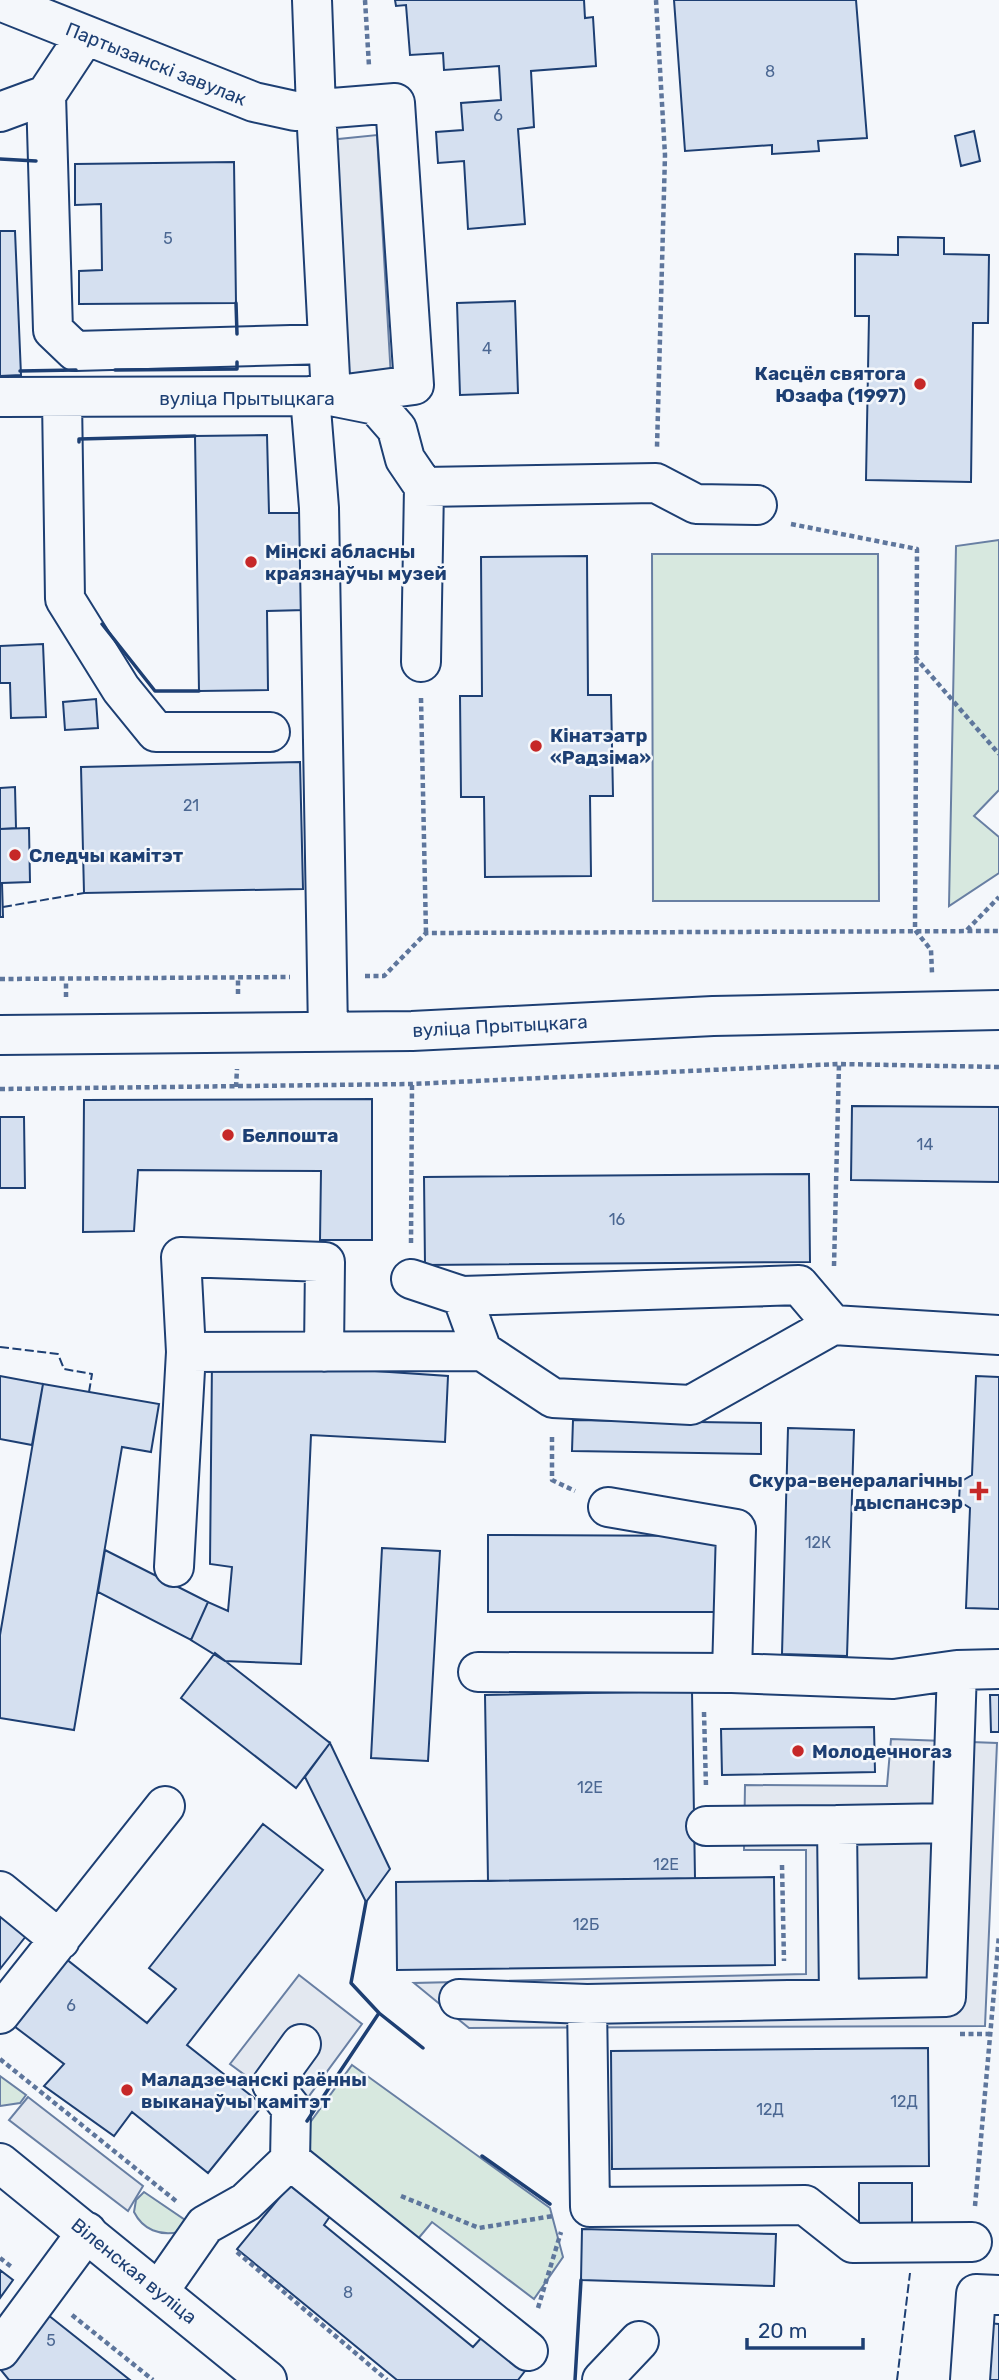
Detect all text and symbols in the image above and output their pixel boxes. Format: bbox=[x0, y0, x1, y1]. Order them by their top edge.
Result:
street label: Партызанскі завулак bbox=[62, 17, 250, 111]
house number: 8 bbox=[765, 62, 775, 81]
house number: 6 bbox=[493, 106, 503, 125]
house number: 5 bbox=[163, 229, 173, 248]
house number: 4 bbox=[482, 339, 492, 358]
place label: Касцёл святога Юзафа (1997) bbox=[755, 362, 906, 407]
marker: Касцёл святога Юзафа (1997) bbox=[912, 376, 928, 392]
street label: вуліца Прытыцкага bbox=[159, 387, 335, 410]
place label: Мінскі абласны краязнаўчы музей bbox=[265, 540, 447, 585]
marker: Мінскі абласны краязнаўчы музей bbox=[243, 554, 259, 570]
place label: Кінатэатр «Радзіма» bbox=[550, 724, 651, 769]
marker: Кінатэатр «Радзіма» bbox=[528, 738, 544, 754]
house number: 21 bbox=[183, 796, 199, 815]
place label: Следчы камітэт bbox=[29, 844, 184, 867]
marker: Следчы камітэт bbox=[7, 847, 23, 863]
street label: вуліца Прытыцкага bbox=[412, 1010, 588, 1042]
place label: Белпошта bbox=[242, 1124, 339, 1147]
marker: Белпошта bbox=[220, 1127, 236, 1143]
house number: 14 bbox=[917, 1135, 933, 1154]
house number: 16 bbox=[609, 1210, 626, 1229]
place label: Скура-венералагічны дыспансэр bbox=[749, 1469, 963, 1514]
marker: Скура-венералагічны дыспансэр bbox=[969, 1481, 989, 1501]
house number: 12К bbox=[805, 1533, 831, 1552]
place label: Молодечногаз bbox=[812, 1740, 952, 1763]
marker: Молодечногаз bbox=[790, 1743, 806, 1759]
house number: 12Е bbox=[577, 1778, 603, 1797]
house number: 12Е bbox=[653, 1855, 679, 1874]
house number: 12Б bbox=[573, 1915, 599, 1934]
house number: 6 bbox=[66, 1996, 76, 2015]
place label: Маладзечанскі раённы выканаўчы камітэт bbox=[141, 2068, 367, 2113]
marker: Маладзечанскі раённы выканаўчы камітэт bbox=[119, 2082, 135, 2098]
house number: 12Д bbox=[890, 2092, 918, 2111]
house number: 12Д bbox=[756, 2100, 784, 2119]
street label: Віленская вуліца bbox=[67, 2213, 201, 2329]
house number: 8 bbox=[343, 2283, 353, 2302]
scale bar bbox=[747, 2306, 862, 2350]
text: 20 m bbox=[758, 2318, 807, 2343]
house number: 5 bbox=[46, 2331, 56, 2350]

